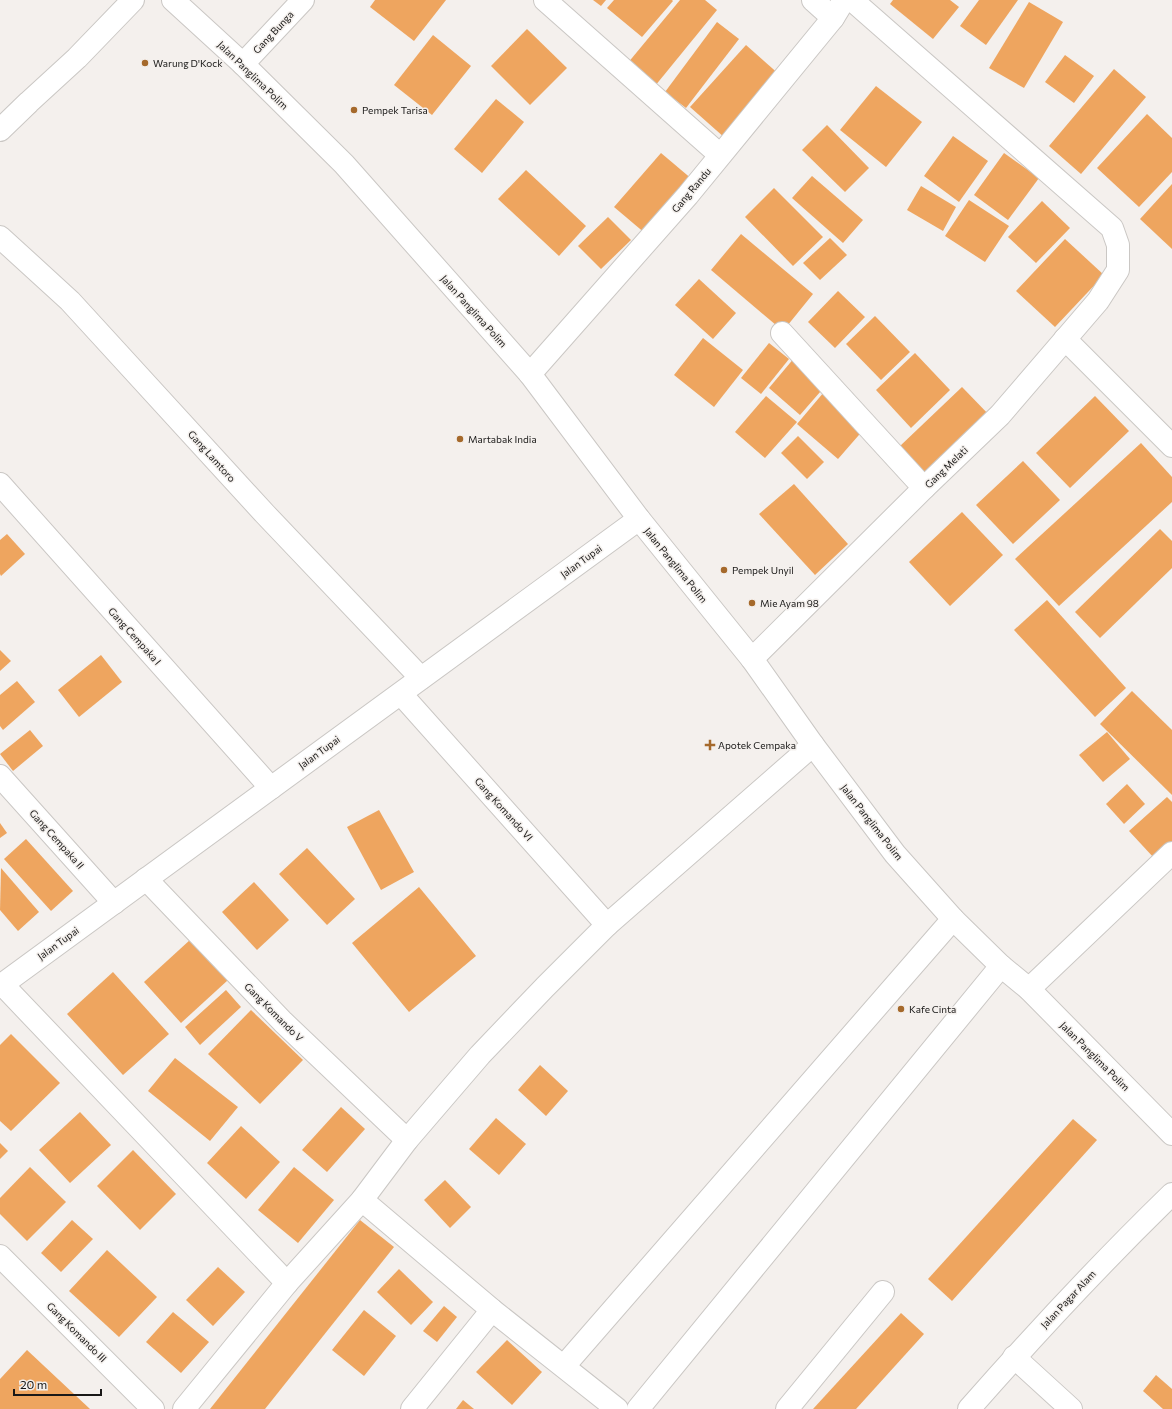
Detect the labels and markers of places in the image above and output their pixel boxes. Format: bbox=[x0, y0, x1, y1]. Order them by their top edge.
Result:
place label: Warung D'Kock bbox=[153, 57, 223, 69]
marker: Warung D'Kock bbox=[140, 58, 150, 68]
place label: Pempek Tarisa bbox=[362, 104, 428, 116]
marker: Pempek Tarisa bbox=[349, 105, 359, 115]
place label: Martabak India bbox=[468, 433, 537, 445]
marker: Martabak India bbox=[455, 434, 465, 444]
place label: Pempek Unyil bbox=[732, 564, 794, 576]
marker: Pempek Unyil bbox=[719, 565, 729, 575]
place label: Mie Ayam 98 bbox=[760, 597, 819, 609]
marker: Mie Ayam 98 bbox=[747, 598, 757, 608]
place label: Apotek Cempaka bbox=[718, 739, 796, 751]
marker: Apotek Cempaka bbox=[705, 740, 715, 750]
place label: Kafe Cinta bbox=[909, 1003, 956, 1015]
marker: Kafe Cinta bbox=[896, 1004, 906, 1014]

